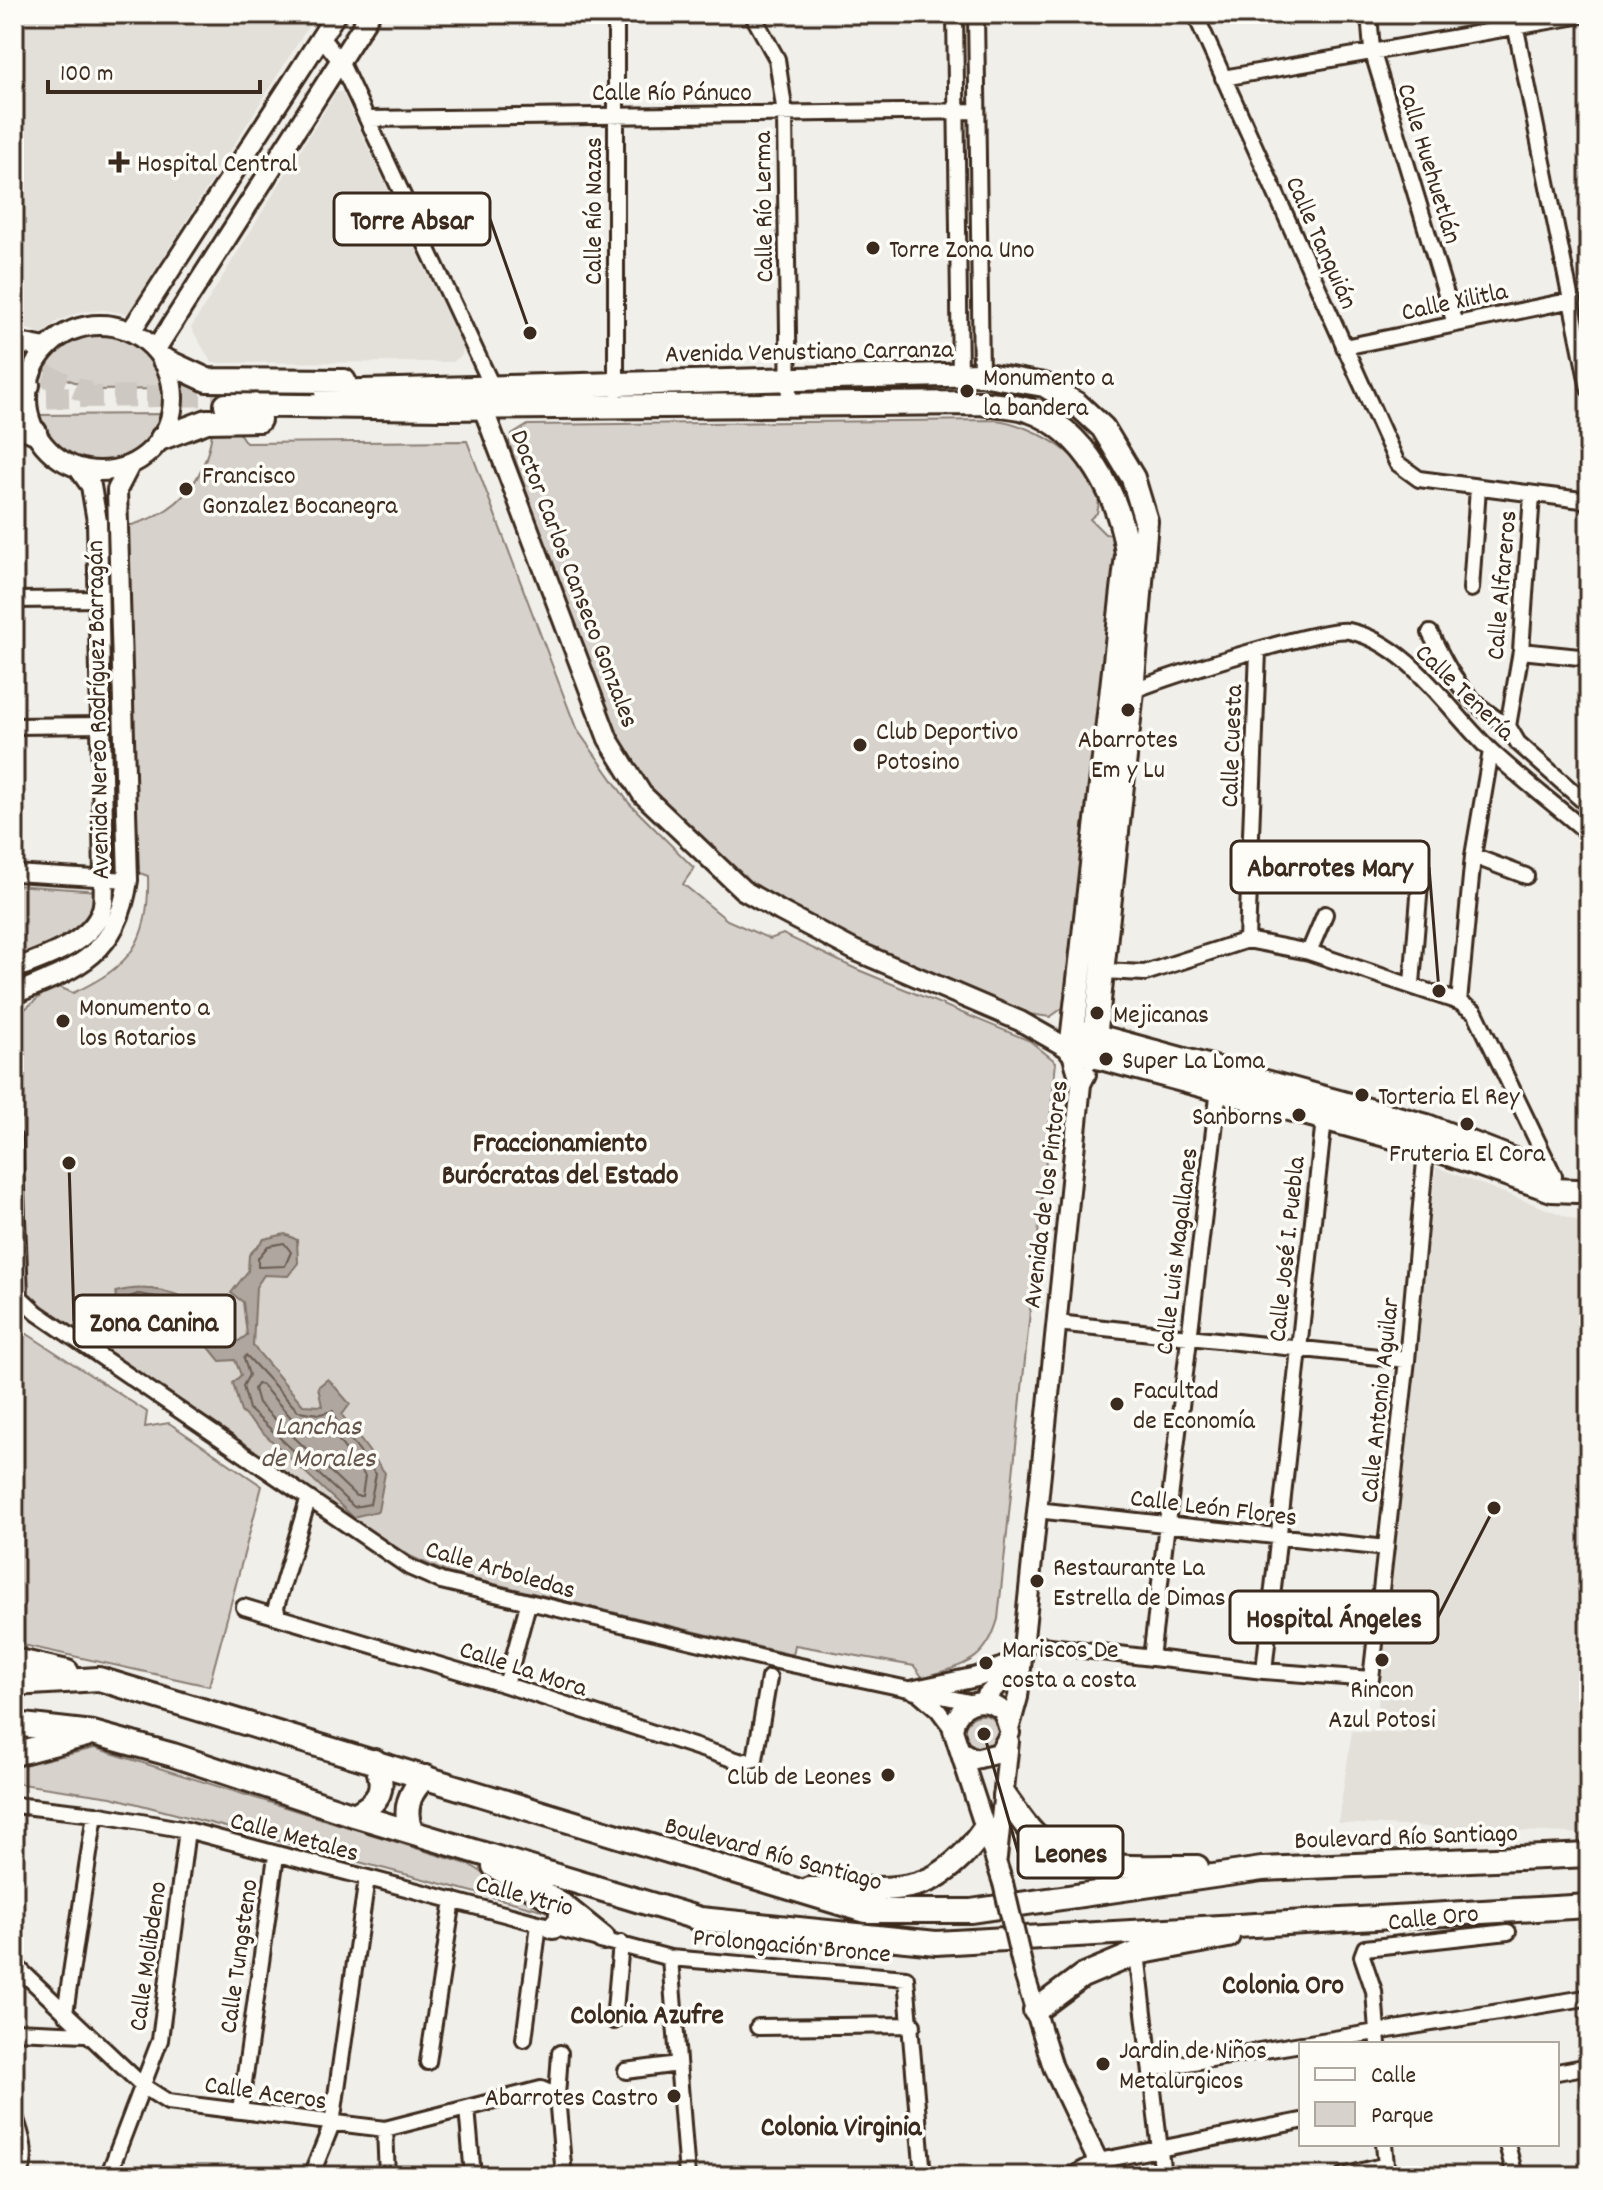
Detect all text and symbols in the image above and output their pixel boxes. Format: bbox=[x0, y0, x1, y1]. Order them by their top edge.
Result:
scale bar bbox=[48, 44, 260, 94]
text: 100 m bbox=[60, 58, 113, 92]
street label: Calle Río Pánuco bbox=[592, 76, 752, 113]
street label: Calle Huehuetlán bbox=[1386, 79, 1470, 249]
street label: Calle Río Lerma bbox=[746, 130, 785, 283]
street label: Calle Río Nazas bbox=[577, 137, 614, 285]
place label: Hospital Central bbox=[137, 147, 297, 184]
marker: Hospital Central bbox=[108, 151, 130, 173]
street label: Calle Tanquián bbox=[1274, 171, 1366, 316]
callout: Torre Absar bbox=[334, 193, 490, 245]
text: Torre Absar bbox=[350, 204, 474, 244]
place label: Torre Zona Uno bbox=[889, 233, 1035, 270]
marker: Torre Zona Uno bbox=[864, 239, 882, 257]
street label: Calle Xilitla bbox=[1398, 274, 1512, 333]
street label: Avenida Venustiano Carranza bbox=[665, 332, 954, 375]
place label: Monumento a la bandera bbox=[983, 361, 1114, 428]
marker: Monumento a la bandera bbox=[958, 382, 976, 400]
street label: Doctor Carlos Canseco Gonzales bbox=[499, 425, 647, 734]
place label: Francisco Gonzalez Bocanegra bbox=[202, 459, 398, 526]
marker: Francisco Gonzalez Bocanegra bbox=[177, 480, 195, 498]
street label: Calle Alfareros bbox=[1479, 509, 1528, 662]
street label: Avenida Nereo Rodríguez Barragán bbox=[78, 540, 121, 880]
street label: Calle Tenería bbox=[1405, 636, 1523, 751]
street label: Calle Cuesta bbox=[1213, 683, 1254, 808]
marker: Abarrotes Em y Lu bbox=[1119, 701, 1137, 719]
place label: Club Deportivo Potosino bbox=[876, 715, 1018, 782]
place label: Abarrotes Em y Lu bbox=[1078, 723, 1178, 790]
marker: Club Deportivo Potosino bbox=[851, 736, 869, 754]
callout: Abarrotes Mary bbox=[1231, 841, 1429, 893]
text: Abarrotes Mary bbox=[1247, 851, 1415, 891]
place label: Monumento a los Rotarios bbox=[79, 991, 210, 1058]
place label: Mejicanas bbox=[1113, 998, 1209, 1035]
marker: Mejicanas bbox=[1088, 1004, 1106, 1022]
marker: Monumento a los Rotarios bbox=[54, 1012, 72, 1030]
place label: Super La Loma bbox=[1122, 1044, 1266, 1081]
marker: Super La Loma bbox=[1097, 1050, 1115, 1068]
street label: Avenida de los Pintores bbox=[1015, 1078, 1080, 1311]
place label: Torteria El Rey bbox=[1378, 1080, 1520, 1117]
marker: Torteria El Rey bbox=[1353, 1086, 1371, 1104]
place label: Sanborns bbox=[1192, 1100, 1283, 1137]
marker: Sanborns bbox=[1290, 1106, 1308, 1124]
marker: Fruteria El Cora bbox=[1458, 1115, 1476, 1133]
district label: Fraccionamiento Burócratas del Estado bbox=[442, 1126, 678, 1198]
place label: Fruteria El Cora bbox=[1389, 1137, 1546, 1174]
street label: Calle Luis Magallanes bbox=[1147, 1146, 1210, 1357]
street label: Calle José I. Puebla bbox=[1260, 1154, 1317, 1344]
callout: Zona Canina bbox=[74, 1295, 235, 1347]
street label: Calle Antonio Aguilar bbox=[1352, 1296, 1411, 1505]
text: Zona Canina bbox=[90, 1306, 219, 1346]
place label: Facultad de Economía bbox=[1133, 1374, 1256, 1441]
marker: Facultad de Economía bbox=[1108, 1395, 1126, 1413]
water label: Lanchas de Morales bbox=[260, 1409, 377, 1481]
street label: Calle León Flores bbox=[1128, 1481, 1299, 1538]
street label: Calle Arboledas bbox=[421, 1532, 579, 1610]
place label: Restaurante La Estrella de Dimas bbox=[1053, 1551, 1226, 1618]
marker: Restaurante La Estrella de Dimas bbox=[1028, 1572, 1046, 1590]
callout: Hospital Ángeles bbox=[1230, 1591, 1438, 1643]
text: Hospital Ángeles bbox=[1246, 1602, 1422, 1642]
street label: Calle La Mora bbox=[454, 1632, 592, 1709]
place label: Mariscos De costa a costa bbox=[1002, 1633, 1136, 1700]
marker: Rincon Azul Potosi bbox=[1373, 1651, 1391, 1669]
marker: Mariscos De costa a costa bbox=[977, 1654, 995, 1672]
place label: Rincon Azul Potosi bbox=[1328, 1673, 1436, 1740]
place label: Club de Leones bbox=[727, 1760, 872, 1797]
marker: Club de Leones bbox=[879, 1766, 897, 1784]
street label: Calle Metales bbox=[226, 1803, 363, 1873]
street label: Boulevard Río Santiago bbox=[660, 1809, 886, 1902]
street label: Boulevard Río Santiago bbox=[1294, 1816, 1519, 1861]
callout: Leones bbox=[1018, 1826, 1123, 1878]
text: Leones bbox=[1034, 1837, 1108, 1877]
street label: Calle Ytrio bbox=[471, 1867, 577, 1928]
street label: Calle Tungsteno bbox=[211, 1877, 270, 2036]
street label: Calle Molibdeno bbox=[121, 1879, 178, 2034]
street label: Calle Oro bbox=[1386, 1896, 1481, 1943]
street label: Prolongación Bronce bbox=[691, 1920, 892, 1975]
district label: Colonia Oro bbox=[1222, 1968, 1344, 2008]
district label: Colonia Azufre bbox=[570, 1998, 724, 2038]
place label: Jardin de Niños Metalurgicos bbox=[1119, 2034, 1267, 2101]
legend bbox=[1299, 2042, 1559, 2146]
marker: Jardin de Niños Metalurgicos bbox=[1094, 2055, 1112, 2073]
text: Calle bbox=[1371, 2060, 1416, 2094]
street label: Calle Aceros bbox=[202, 2068, 329, 2121]
place label: Abarrotes Castro bbox=[485, 2081, 658, 2118]
marker: Abarrotes Castro bbox=[665, 2087, 683, 2105]
text: Parque bbox=[1371, 2100, 1434, 2134]
district label: Colonia Virginia bbox=[761, 2110, 922, 2150]

